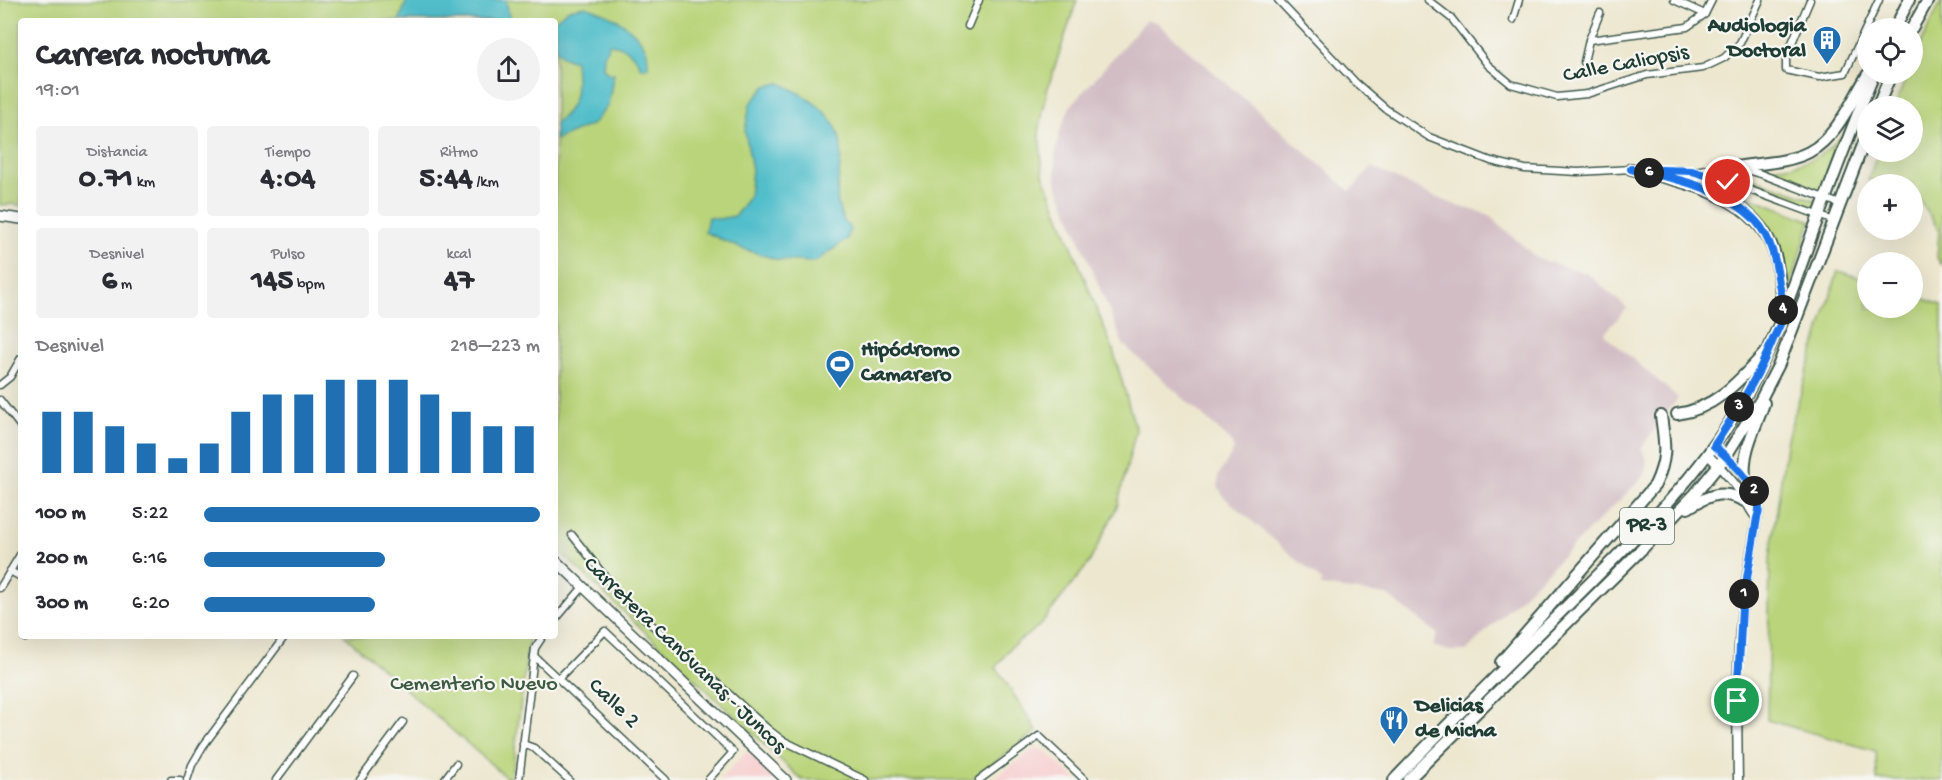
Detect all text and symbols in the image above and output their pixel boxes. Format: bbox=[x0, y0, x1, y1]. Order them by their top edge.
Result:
place label: Audiologia Doctoral bbox=[1707, 14, 1808, 65]
map controls bbox=[1857, 18, 1923, 318]
button: locate bbox=[1857, 18, 1923, 84]
building icon: Audiologia Doctoral bbox=[1811, 24, 1843, 66]
text: Carrera nocturna bbox=[36, 38, 269, 76]
button: share bbox=[477, 38, 540, 101]
street label: Calle Caliopsis bbox=[1561, 40, 1692, 90]
text: 19:01 bbox=[36, 80, 80, 103]
button: layers bbox=[1857, 96, 1923, 162]
text: Distancia bbox=[87, 144, 147, 163]
text: Tiempo bbox=[265, 144, 311, 163]
text: Ritmo bbox=[440, 144, 478, 163]
pin bbox=[1702, 156, 1753, 207]
pin: 6 bbox=[1634, 158, 1664, 188]
text: 0.71 bbox=[79, 163, 133, 198]
text: 4:04 bbox=[261, 163, 315, 198]
text: 5:44 bbox=[419, 163, 473, 198]
text: 6 bbox=[1645, 163, 1653, 182]
icon: check bbox=[1711, 165, 1744, 198]
text: km bbox=[133, 174, 155, 193]
text: /km bbox=[473, 174, 499, 193]
button: + bbox=[1857, 174, 1923, 240]
text: Desnivel bbox=[90, 246, 144, 265]
text: Pulso bbox=[271, 246, 305, 265]
text: kcal bbox=[447, 246, 471, 265]
button: − bbox=[1857, 252, 1923, 318]
text: 6 bbox=[102, 265, 117, 300]
text: 145 bbox=[251, 265, 293, 300]
text: 47 bbox=[444, 265, 474, 300]
text: m bbox=[117, 276, 132, 295]
text: bpm bbox=[293, 276, 325, 295]
pin: 4 bbox=[1768, 295, 1798, 325]
text: 4 bbox=[1779, 300, 1787, 319]
text: Desnivel bbox=[36, 336, 104, 359]
text: 218–223 m bbox=[450, 336, 540, 359]
place label: Hipódromo Camarero bbox=[860, 338, 960, 389]
sports icon: Hipódromo Camarero bbox=[824, 348, 856, 390]
pin: 3 bbox=[1724, 392, 1754, 422]
text: 3 bbox=[1735, 397, 1743, 416]
pin: 2 bbox=[1739, 476, 1769, 506]
text: 2 bbox=[1750, 481, 1758, 500]
text: 100 m bbox=[36, 503, 86, 526]
text: 5:22 bbox=[132, 503, 168, 526]
road number: PR-3 bbox=[1620, 508, 1674, 544]
text: 200 m bbox=[36, 548, 87, 571]
text: 6:16 bbox=[132, 548, 167, 571]
street label: Carretera Canóvanas - Juncos bbox=[577, 552, 792, 760]
pin: 1 bbox=[1729, 579, 1759, 609]
text: 1 bbox=[1741, 584, 1747, 603]
text: 300 m bbox=[36, 593, 88, 616]
text: 6:20 bbox=[132, 593, 170, 616]
park label: Cementerio Nuevo bbox=[390, 672, 558, 698]
street label: Calle 2 bbox=[582, 673, 644, 735]
pin bbox=[1711, 675, 1762, 726]
icon: arrive bbox=[1720, 684, 1753, 717]
place label: Delicias de Micha bbox=[1413, 694, 1498, 745]
restaurant icon: Delicias de Micha bbox=[1378, 704, 1410, 746]

